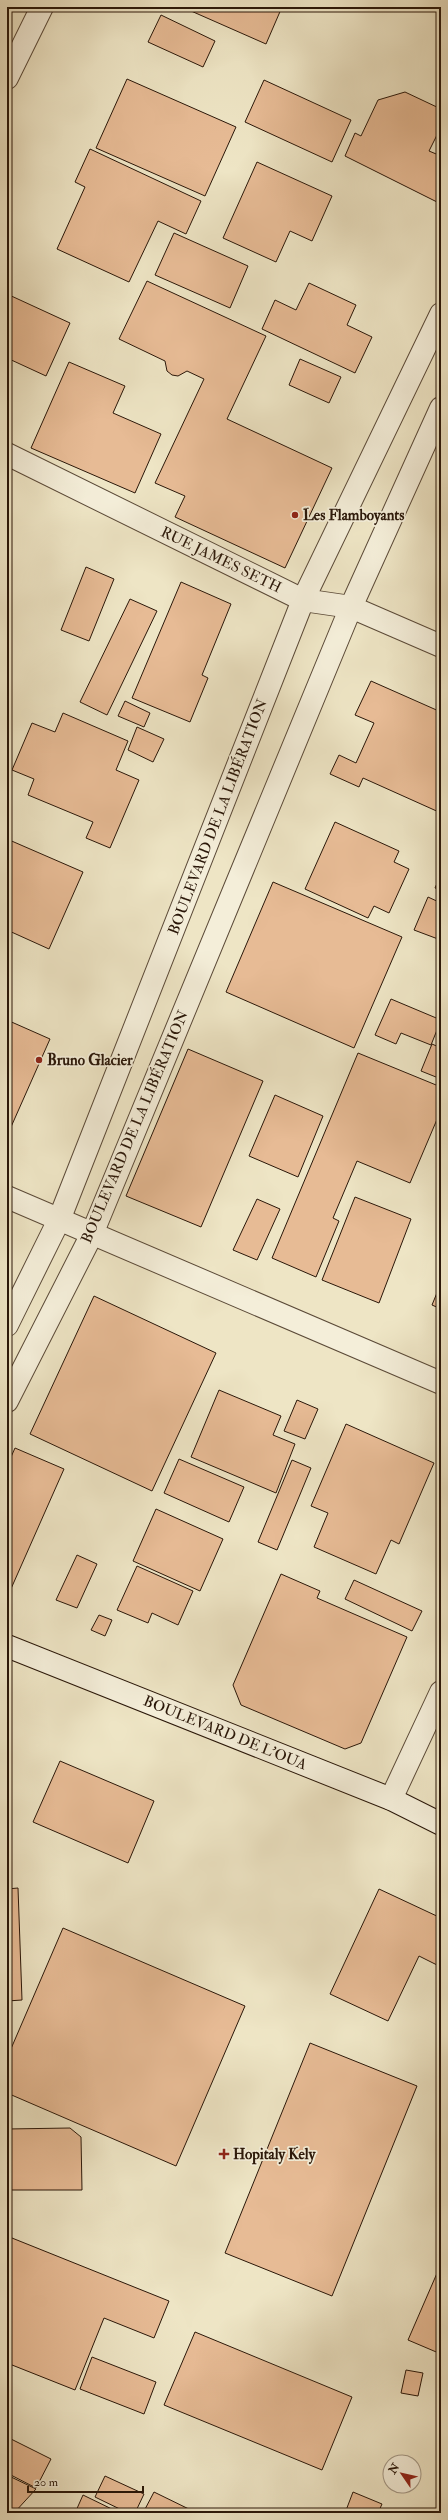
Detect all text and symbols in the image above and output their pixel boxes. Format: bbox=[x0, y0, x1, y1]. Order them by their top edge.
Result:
place label: Les Flamboyants bbox=[303, 506, 404, 526]
marker: Les Flamboyants bbox=[290, 510, 300, 520]
street label: RUE JAMES SETH bbox=[157, 523, 284, 598]
street label: BOULEVARD DE LA LIBÉRATION bbox=[162, 695, 272, 938]
street label: BOULEVARD DE LA LIBÉRATION bbox=[75, 1006, 193, 1246]
place label: Bruno Glacier bbox=[47, 1051, 133, 1070]
marker: Bruno Glacier bbox=[34, 1055, 44, 1065]
street label: BOULEVARD DE L'OUA bbox=[140, 1691, 310, 1775]
place label: Hopitaly Kely bbox=[233, 2145, 317, 2165]
marker: Hopitaly Kely bbox=[218, 2148, 230, 2160]
north arrow bbox=[382, 2454, 422, 2494]
text: N bbox=[385, 2460, 403, 2477]
scale bar bbox=[28, 2468, 143, 2494]
text: 20 m bbox=[34, 2475, 59, 2490]

